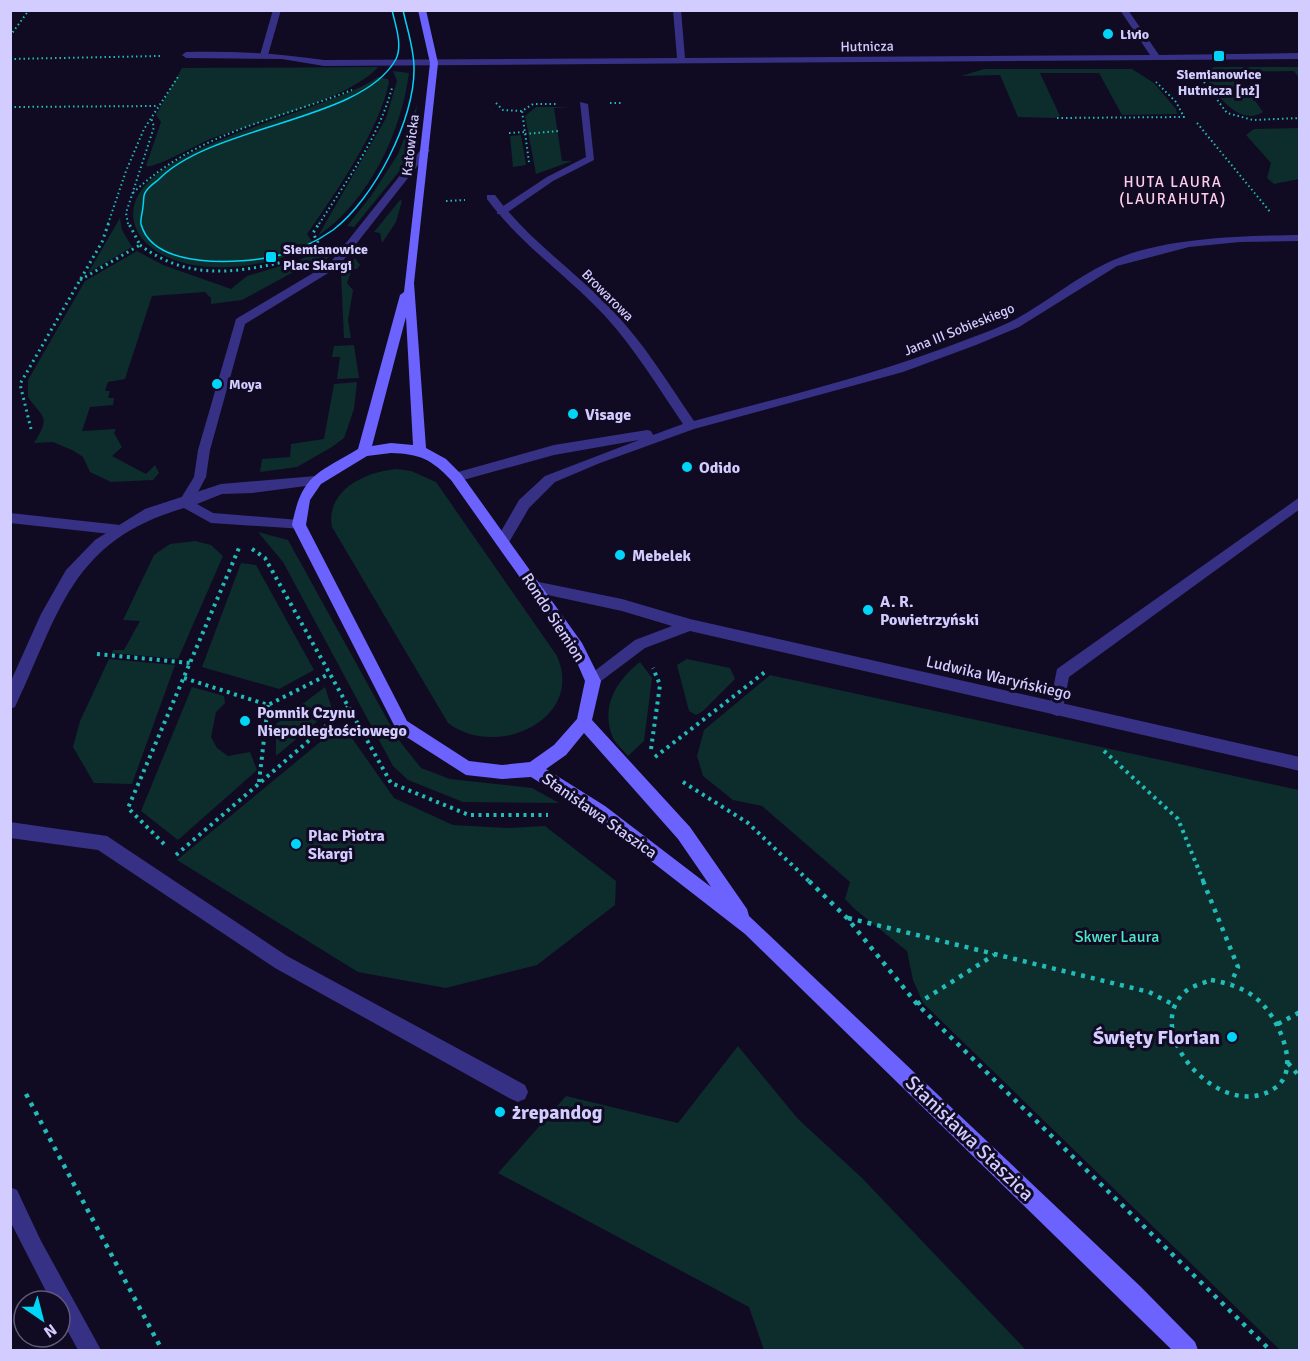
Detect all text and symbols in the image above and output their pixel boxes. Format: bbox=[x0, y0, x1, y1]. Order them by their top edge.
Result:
place label: Livio bbox=[1120, 26, 1149, 43]
marker: Livio bbox=[1101, 27, 1115, 41]
street label: Hutnicza bbox=[840, 38, 894, 55]
marker: Siemianowice Hutnicza [nż] bbox=[1212, 49, 1226, 63]
place label: Siemianowice Hutnicza [nż] bbox=[1176, 66, 1262, 99]
street label: Katowicka bbox=[398, 113, 423, 177]
district label: HUTA LAURA (LAURAHUTA) bbox=[1119, 173, 1227, 208]
place label: Siemianowice Plac Skargi bbox=[283, 241, 368, 274]
marker: Siemianowice Plac Skargi bbox=[264, 250, 278, 264]
street label: Browarowa bbox=[578, 266, 637, 325]
street label: Jana III Sobieskiego bbox=[901, 299, 1017, 359]
place label: Moya bbox=[229, 376, 262, 393]
marker: Moya bbox=[210, 377, 224, 391]
place label: Visage bbox=[585, 405, 631, 425]
marker: Visage bbox=[566, 407, 580, 421]
place label: Odido bbox=[699, 458, 740, 478]
marker: Odido bbox=[680, 460, 694, 474]
place label: Mebelek bbox=[632, 546, 692, 566]
marker: Mebelek bbox=[613, 548, 627, 562]
street label: Rondo Siemion bbox=[517, 569, 589, 666]
place label: A. R. Powietrzyński bbox=[880, 592, 979, 630]
marker: A. R. Powietrzyński bbox=[861, 603, 875, 617]
street label: Ludwika Waryńskiego bbox=[924, 652, 1073, 704]
place label: Pomnik Czynu Niepodległościowego bbox=[257, 703, 407, 741]
marker: Pomnik Czynu Niepodległościowego bbox=[238, 714, 252, 728]
street label: Stanisława Staszica bbox=[538, 769, 661, 863]
place label: Plac Piotra Skargi bbox=[308, 826, 385, 864]
marker: Plac Piotra Skargi bbox=[289, 837, 303, 851]
park label: Skwer Laura bbox=[1075, 927, 1159, 947]
place label: Święty Florian bbox=[1093, 1025, 1220, 1050]
marker: Święty Florian bbox=[1225, 1030, 1239, 1044]
street label: Stanisława Staszica bbox=[900, 1070, 1039, 1206]
place label: żrepandog bbox=[512, 1100, 603, 1125]
marker: żrepandog bbox=[493, 1105, 507, 1119]
north arrow bbox=[12, 1289, 72, 1349]
text: N bbox=[40, 1319, 60, 1342]

